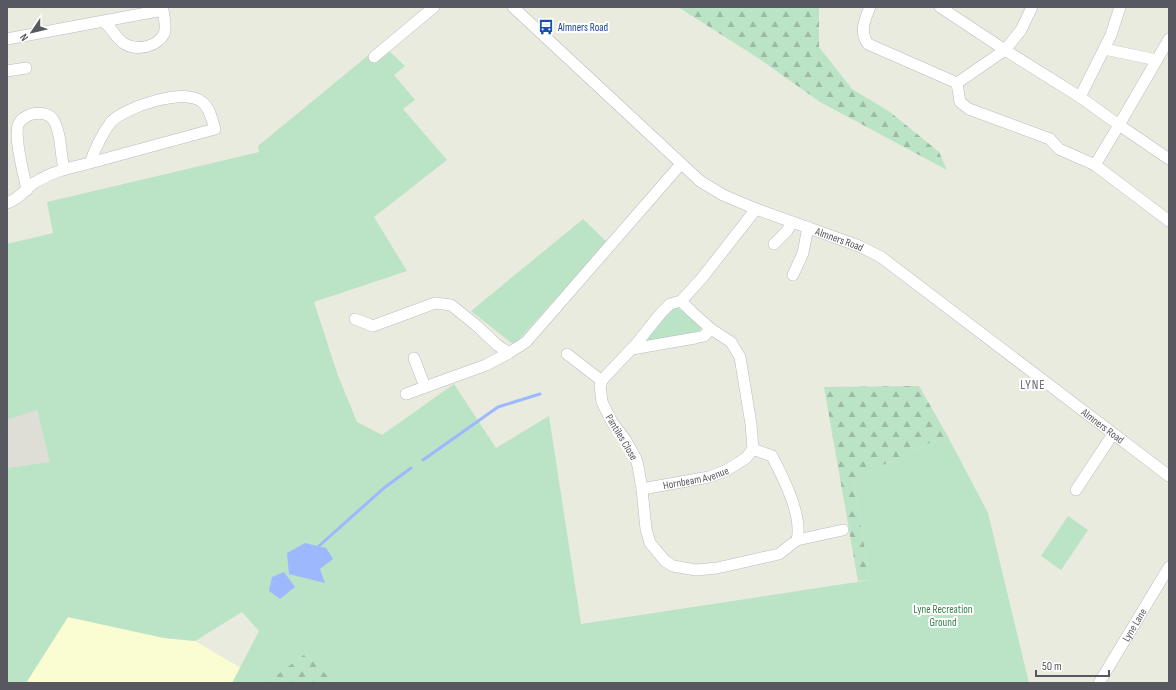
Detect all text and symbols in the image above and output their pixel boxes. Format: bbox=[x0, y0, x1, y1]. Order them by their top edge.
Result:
north arrow bbox=[12, 12, 52, 52]
bus stop icon: Almners Road bbox=[537, 18, 555, 36]
place label: Almners Road bbox=[557, 21, 609, 34]
text: N bbox=[17, 31, 31, 44]
street label: Almners Road bbox=[813, 225, 866, 254]
district label: LYNE bbox=[1020, 377, 1046, 393]
street label: Almners Road bbox=[1078, 405, 1127, 447]
street label: Pantiles Close bbox=[603, 412, 640, 463]
street label: Hornbeam Avenue bbox=[662, 464, 731, 492]
park label: Lyne Recreation Ground bbox=[914, 603, 973, 629]
street label: Lyne Lane bbox=[1120, 606, 1150, 644]
scale bar bbox=[1036, 652, 1109, 678]
text: 50 m bbox=[1042, 659, 1062, 674]

